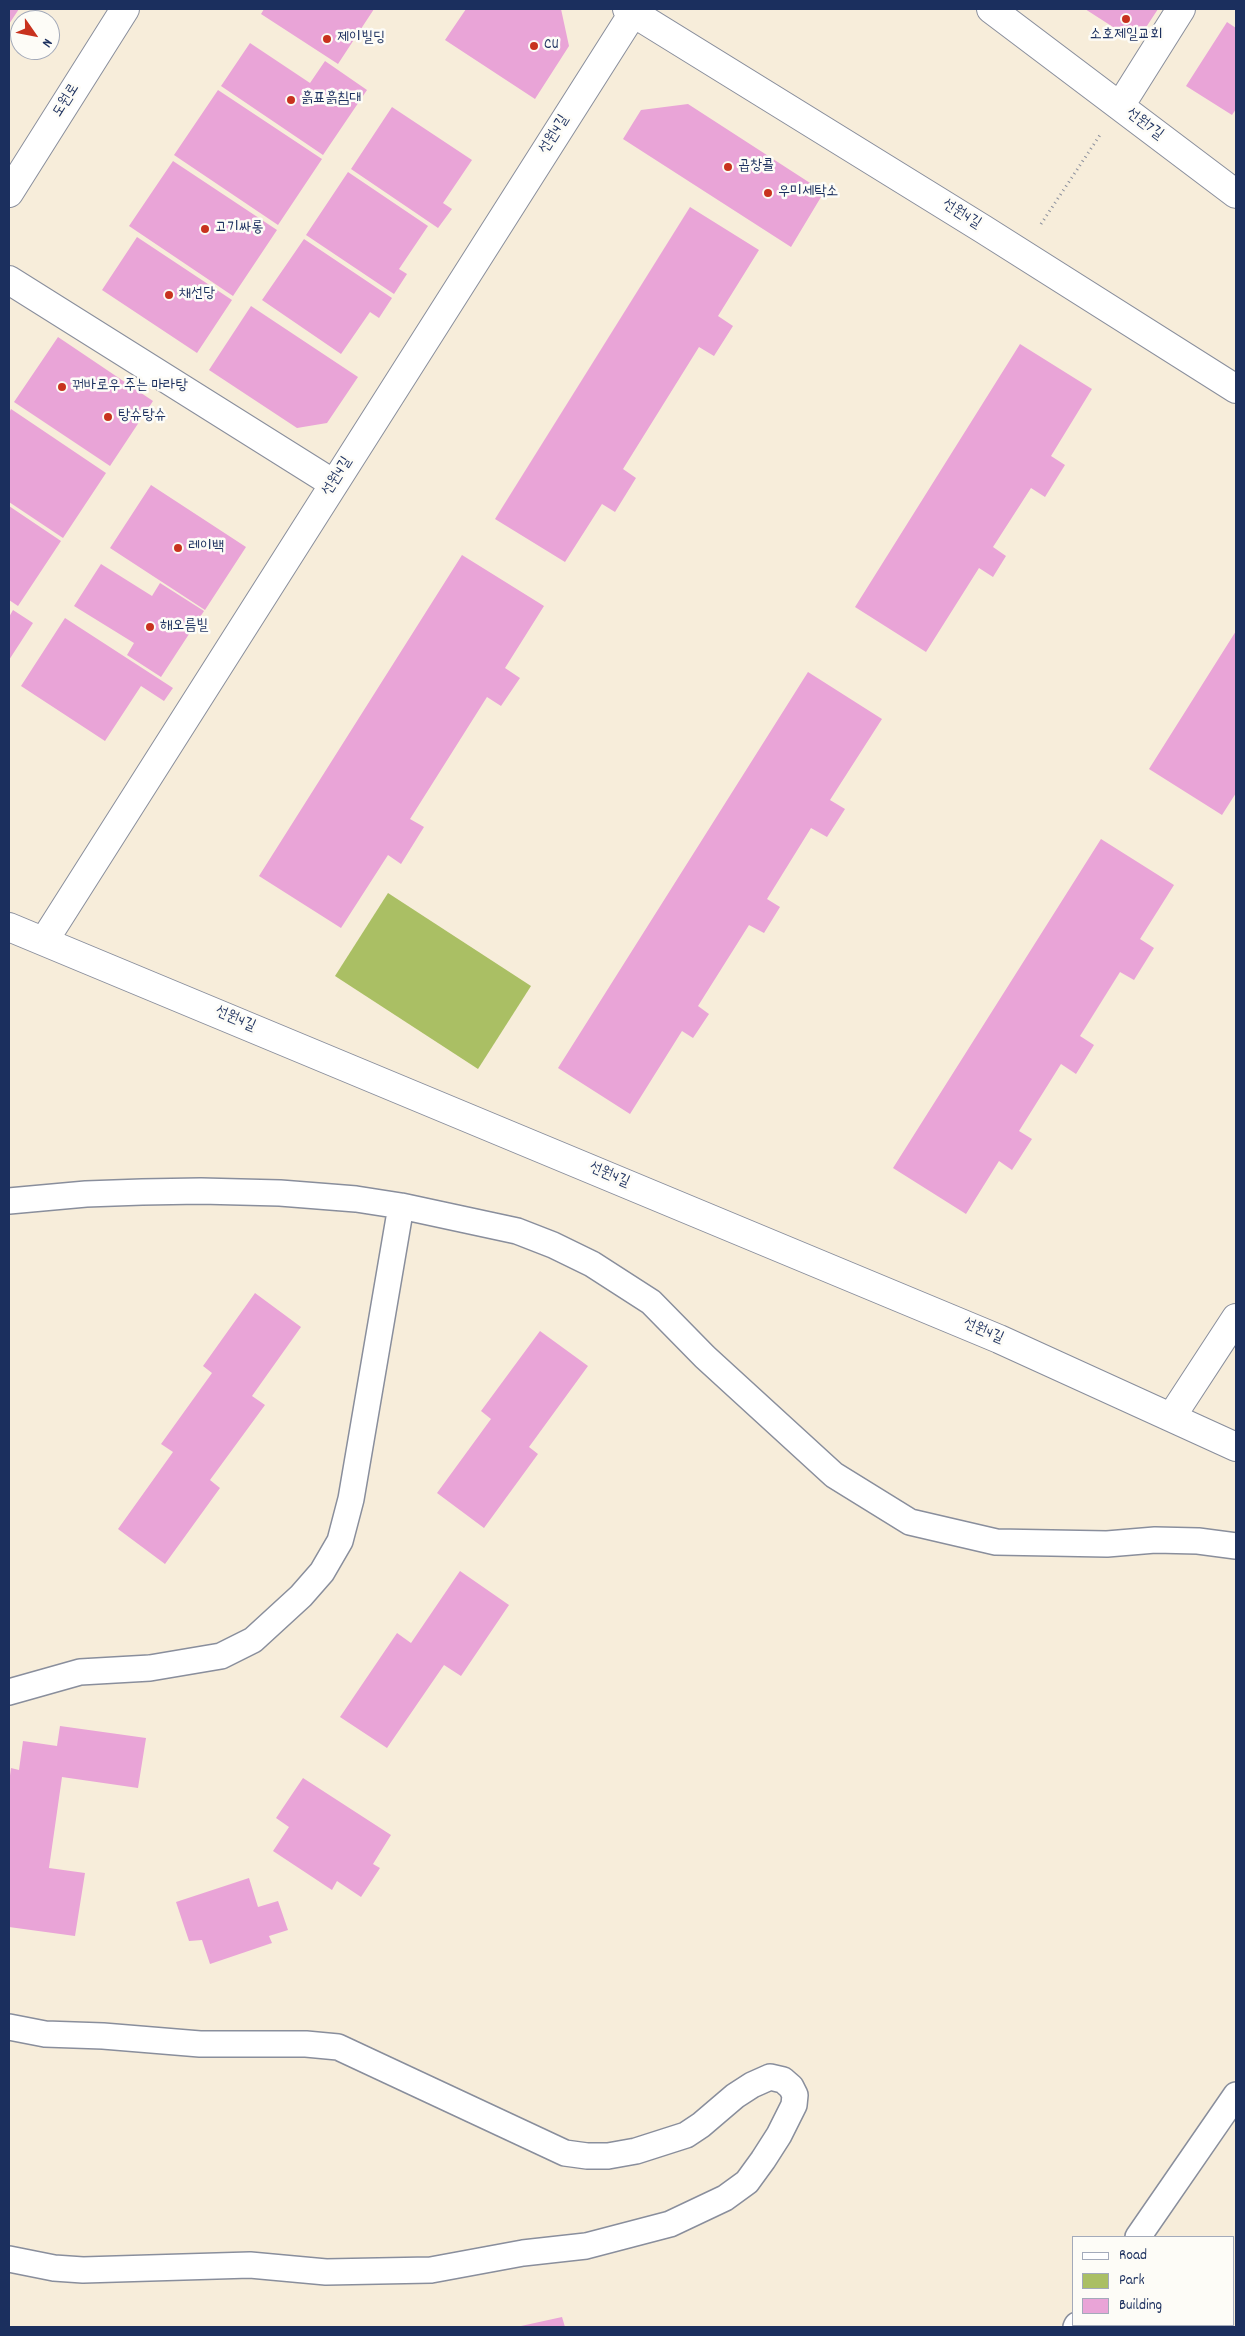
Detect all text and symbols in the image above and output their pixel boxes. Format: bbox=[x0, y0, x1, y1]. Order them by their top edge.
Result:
north arrow bbox=[10, 10, 60, 60]
marker: 소호제일교회 bbox=[1120, 13, 1132, 25]
place label: 소호제일교회 bbox=[1090, 27, 1162, 45]
place label: 제이빌딩 bbox=[337, 30, 385, 48]
marker: 제이빌딩 bbox=[321, 33, 333, 45]
text: N bbox=[36, 34, 57, 51]
place label: CU bbox=[544, 37, 559, 55]
marker: CU bbox=[528, 40, 540, 52]
street label: 도원로 bbox=[50, 81, 84, 121]
place label: 흙표흙침대 bbox=[301, 91, 361, 109]
marker: 흙표흙침대 bbox=[285, 94, 297, 106]
street label: 선원7길 bbox=[1122, 105, 1166, 145]
street label: 선원4길 bbox=[536, 112, 574, 158]
place label: 곱창콜 bbox=[738, 158, 774, 176]
marker: 곱창콜 bbox=[722, 161, 734, 173]
place label: 우미세탁소 bbox=[778, 184, 838, 202]
marker: 우미세탁소 bbox=[762, 187, 774, 199]
street label: 선원4길 bbox=[938, 196, 984, 234]
place label: 고기싸롱 bbox=[215, 220, 263, 238]
marker: 고기싸롱 bbox=[199, 223, 211, 235]
place label: 채선당 bbox=[179, 286, 215, 304]
marker: 채선당 bbox=[163, 289, 175, 301]
place label: 꿔바로우 주는 마라탕 bbox=[72, 378, 188, 396]
marker: 꿔바로우 주는 마라탕 bbox=[56, 381, 68, 393]
place label: 탕슈탕슈 bbox=[118, 408, 166, 426]
marker: 탕슈탕슈 bbox=[102, 411, 114, 423]
street label: 선원4길 bbox=[319, 454, 357, 500]
place label: 레이백 bbox=[188, 539, 224, 557]
marker: 레이백 bbox=[172, 542, 184, 554]
place label: 해오름빌 bbox=[160, 618, 208, 636]
marker: 해오름빌 bbox=[144, 621, 156, 633]
street label: 선원4길 bbox=[212, 1003, 258, 1037]
street label: 선원4길 bbox=[586, 1159, 632, 1193]
street label: 선원4길 bbox=[960, 1315, 1006, 1349]
legend bbox=[1072, 2236, 1235, 2326]
text: Road bbox=[1119, 2245, 1147, 2267]
text: Park bbox=[1119, 2270, 1145, 2292]
text: Building bbox=[1119, 2295, 1162, 2317]

